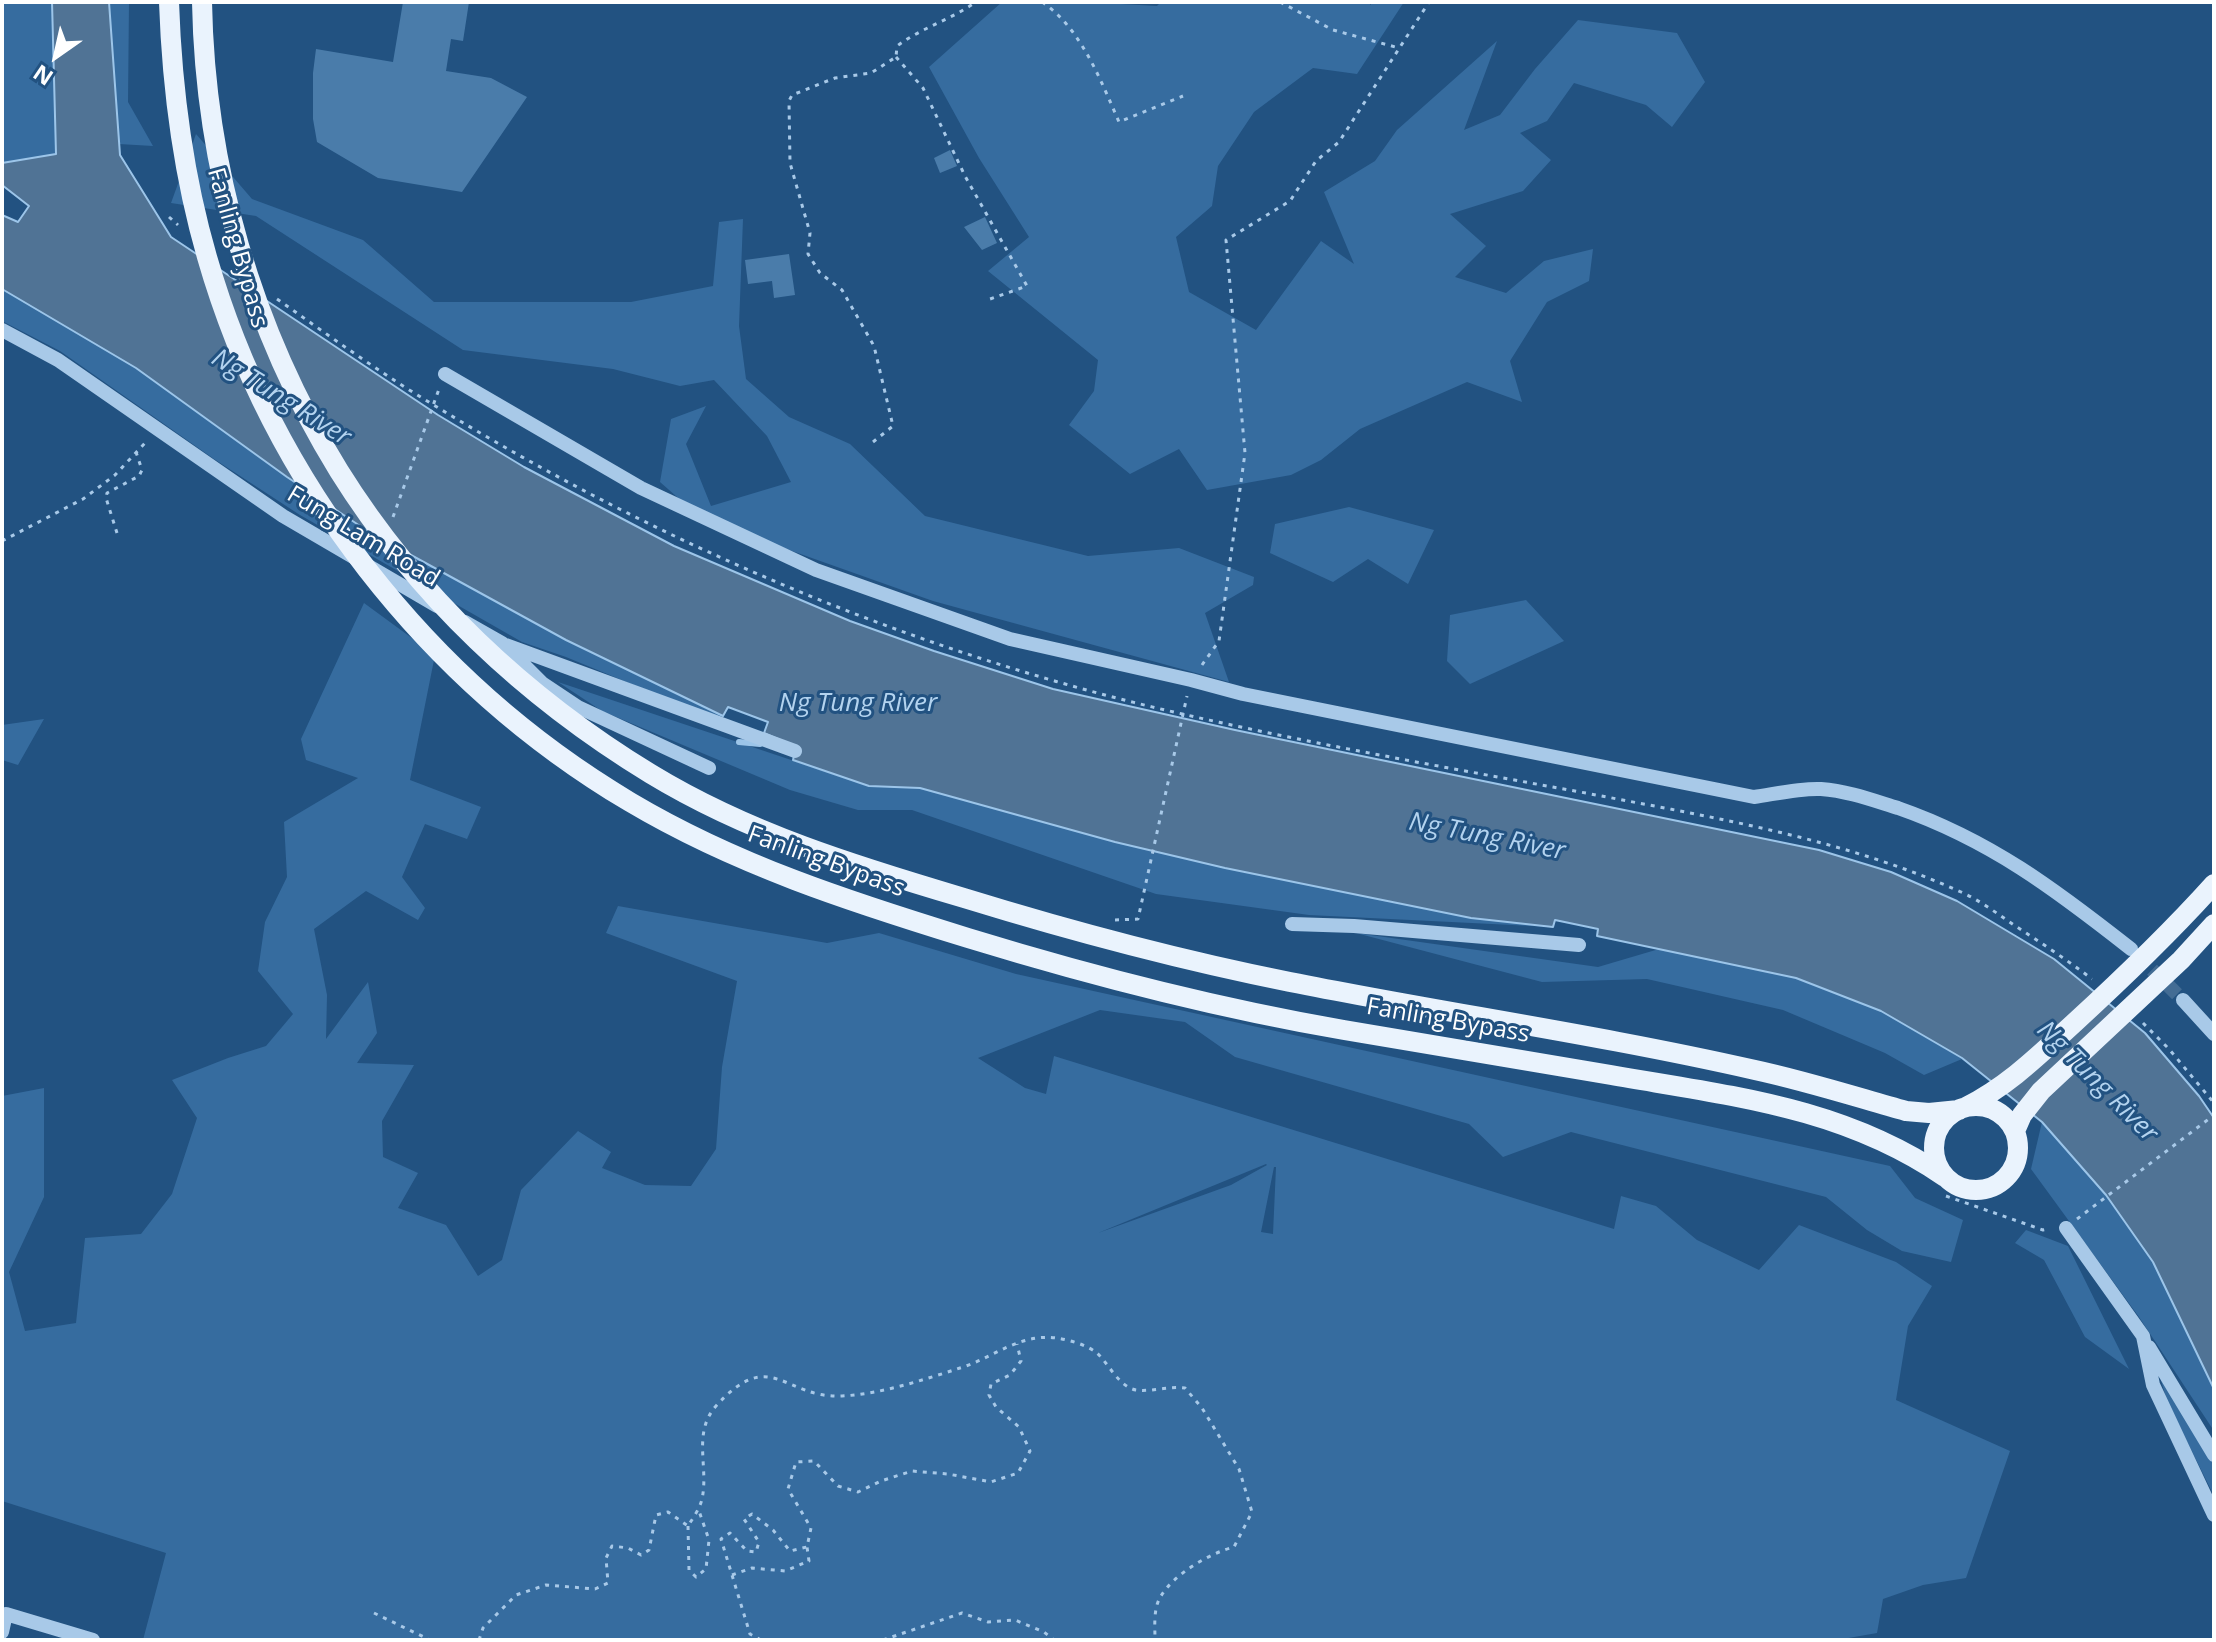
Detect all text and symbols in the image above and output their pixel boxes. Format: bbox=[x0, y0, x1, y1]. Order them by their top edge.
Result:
north arrow bbox=[16, 16, 96, 96]
text: N bbox=[27, 58, 58, 93]
street label: Fanling Bypass bbox=[200, 165, 274, 331]
water label: Ng Tung River bbox=[206, 343, 356, 453]
street label: Fung Lam Road bbox=[282, 480, 444, 594]
water label: Ng Tung River bbox=[779, 688, 937, 720]
water label: Ng Tung River bbox=[1406, 807, 1568, 867]
street label: Fanling Bypass bbox=[744, 820, 908, 904]
street label: Fanling Bypass bbox=[1364, 992, 1532, 1050]
water label: Ng Tung River bbox=[2030, 1015, 2164, 1149]

